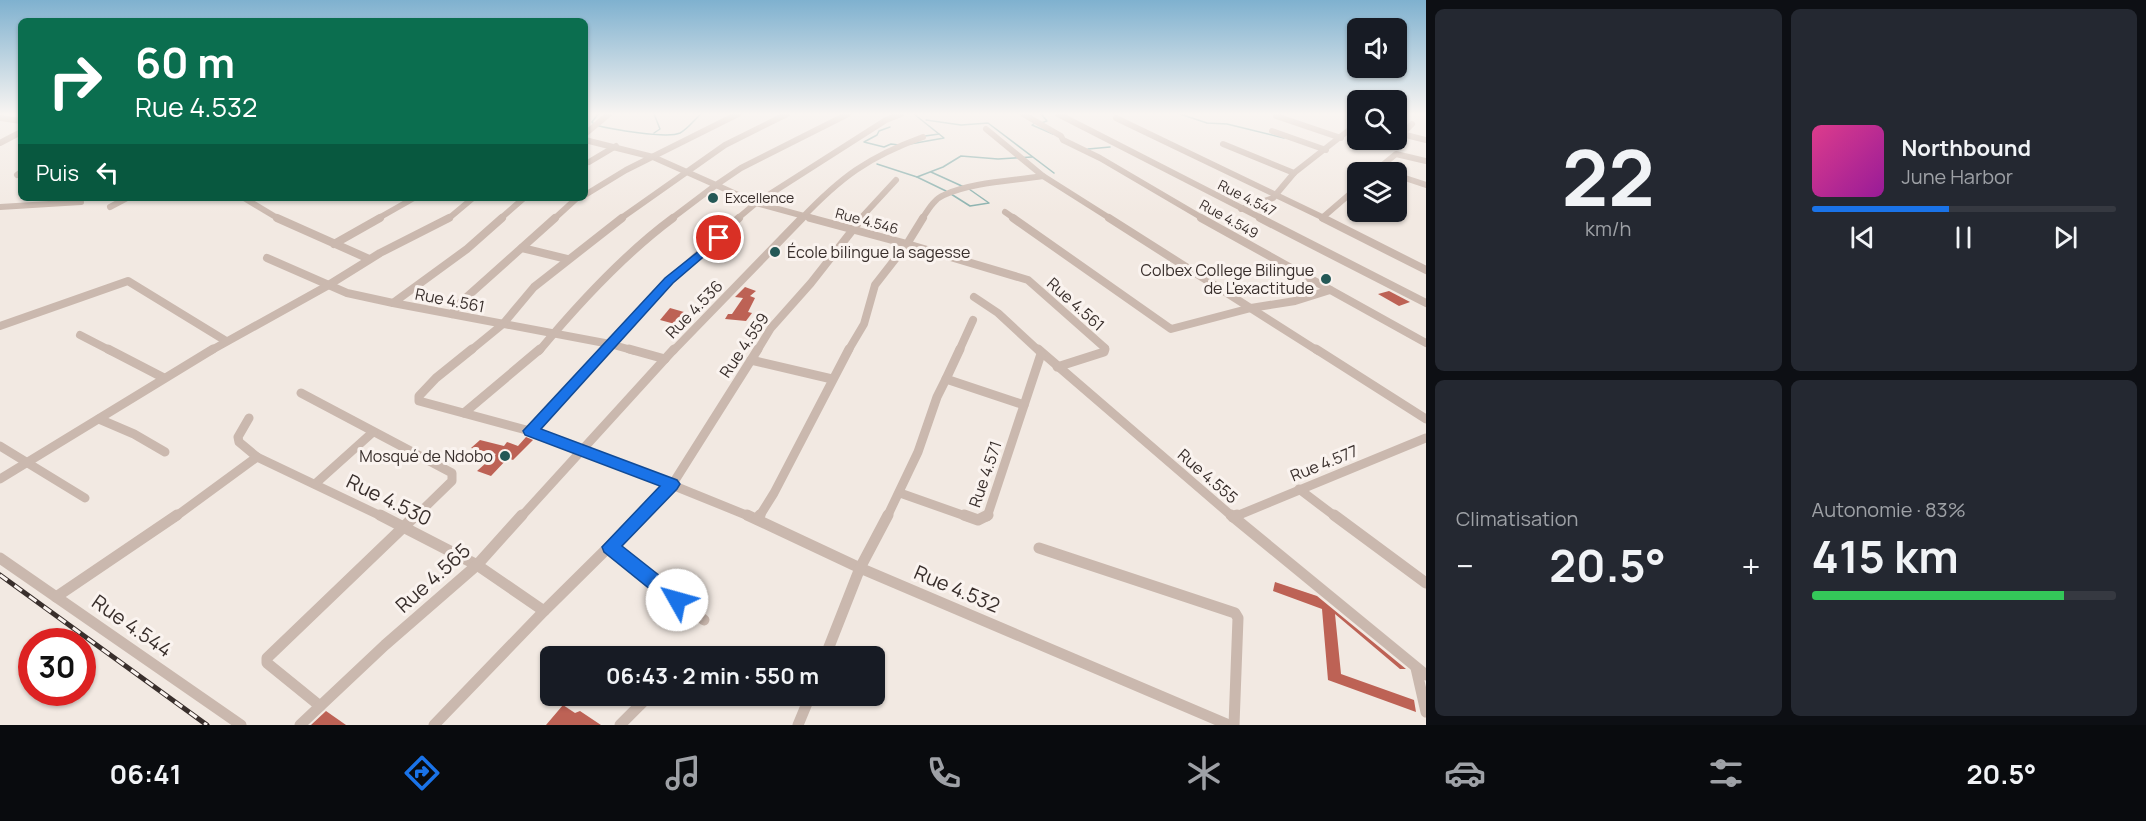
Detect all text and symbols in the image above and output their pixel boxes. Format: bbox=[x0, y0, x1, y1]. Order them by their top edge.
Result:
map controls bbox=[1347, 18, 1407, 222]
button: sound bbox=[1347, 18, 1407, 78]
text: 60 m bbox=[135, 33, 235, 91]
icon: right bbox=[36, 42, 114, 120]
text: Rue 4.532 bbox=[135, 88, 257, 125]
button: search bbox=[1347, 90, 1407, 150]
text: 22 bbox=[1562, 123, 1655, 229]
text: Northbound bbox=[1902, 133, 2031, 163]
icon: left bbox=[91, 156, 124, 189]
text: Puis bbox=[36, 158, 79, 188]
button: layers bbox=[1347, 162, 1407, 222]
text: June Harbor bbox=[1902, 163, 2013, 190]
street label: Rue 4.547 bbox=[1215, 175, 1280, 220]
place label: Excellence bbox=[725, 188, 794, 207]
marker: Excellence bbox=[706, 191, 720, 205]
street label: Rue 4.549 bbox=[1196, 195, 1262, 243]
street label: Rue 4.546 bbox=[833, 203, 901, 238]
pin bbox=[693, 212, 744, 263]
text: km/h bbox=[1585, 215, 1632, 242]
icon: arrive bbox=[702, 221, 735, 254]
icon: previous bbox=[1846, 221, 1879, 254]
icon: pause bbox=[1947, 221, 1980, 254]
icon: next bbox=[2049, 221, 2082, 254]
place label: École bilingue la sagesse bbox=[787, 241, 970, 263]
marker: École bilingue la sagesse bbox=[768, 245, 782, 259]
place label: Colbex College Bilingue de L'exactitude bbox=[1141, 259, 1314, 299]
street label: Rue 4.561 bbox=[1042, 272, 1110, 336]
marker: Colbex College Bilingue de L'exactitude bbox=[1319, 272, 1333, 286]
street label: Rue 4.536 bbox=[661, 275, 727, 343]
street label: Rue 4.561 bbox=[413, 282, 487, 318]
street label: Rue 4.559 bbox=[714, 308, 774, 382]
street label: Rue 4.571 bbox=[963, 438, 1007, 510]
street label: Rue 4.577 bbox=[1287, 439, 1361, 487]
street label: Rue 4.555 bbox=[1173, 444, 1243, 508]
place label: Mosqué de Ndobo bbox=[359, 445, 493, 467]
marker: Mosqué de Ndobo bbox=[498, 449, 512, 463]
street label: Rue 4.530 bbox=[342, 467, 436, 532]
text: Autonomie · 83% bbox=[1812, 496, 1966, 523]
text: Climatisation bbox=[1456, 505, 1578, 532]
text: 415 km bbox=[1812, 525, 1959, 587]
text: 20.5° bbox=[1549, 534, 1666, 596]
street label: Rue 4.565 bbox=[389, 537, 476, 618]
text: − bbox=[1456, 543, 1474, 588]
text: + bbox=[1741, 543, 1760, 588]
street label: Rue 4.532 bbox=[910, 558, 1004, 619]
position arrow bbox=[645, 568, 709, 632]
street label: Rue 4.544 bbox=[87, 588, 178, 663]
speed limit sign: 30 bbox=[18, 628, 96, 706]
text: 06:43 · 2 min · 550 m bbox=[606, 661, 819, 691]
icon: directions bbox=[401, 752, 443, 794]
icon: music bbox=[662, 752, 704, 794]
icon: phone bbox=[923, 752, 965, 794]
icon: climate bbox=[1183, 752, 1225, 794]
icon: car bbox=[1444, 752, 1486, 794]
icon: filters bbox=[1705, 752, 1747, 794]
text: 06:41 bbox=[109, 755, 182, 792]
text: 20.5° bbox=[1966, 755, 2036, 792]

